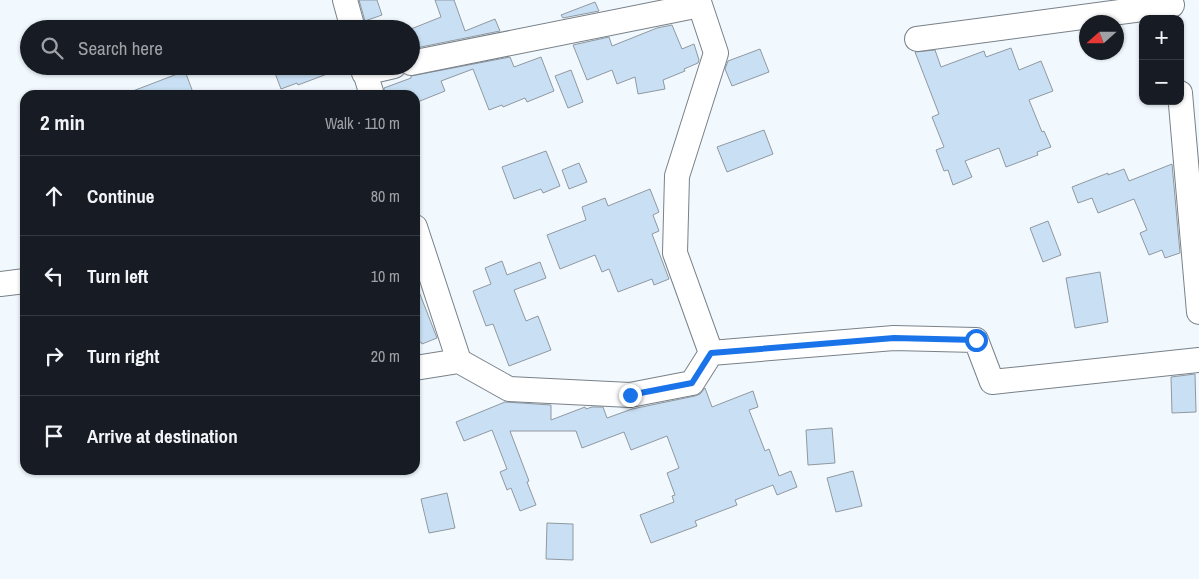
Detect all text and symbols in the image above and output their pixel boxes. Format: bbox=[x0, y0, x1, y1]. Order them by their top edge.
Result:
north arrow bbox=[1079, 15, 1124, 60]
map controls bbox=[1139, 15, 1184, 105]
button: + bbox=[1139, 15, 1184, 60]
search box bbox=[20, 20, 420, 75]
icon: search bbox=[38, 34, 66, 62]
text: Search here bbox=[78, 35, 163, 61]
button: − bbox=[1139, 60, 1184, 105]
text: 2 min bbox=[40, 108, 85, 137]
text: Walk · 110 m bbox=[325, 112, 400, 134]
icon: ahead bbox=[40, 182, 68, 210]
text: Continue bbox=[87, 183, 155, 209]
text: 80 m bbox=[371, 185, 400, 207]
icon: left bbox=[40, 262, 68, 290]
text: Turn left bbox=[87, 263, 148, 289]
text: 10 m bbox=[371, 265, 400, 287]
route start bbox=[965, 329, 988, 352]
icon: right bbox=[40, 342, 68, 370]
text: Turn right bbox=[87, 343, 159, 369]
text: 20 m bbox=[371, 345, 400, 367]
route end bbox=[619, 384, 642, 407]
icon: arrive bbox=[40, 422, 68, 450]
text: Arrive at destination bbox=[87, 423, 238, 449]

